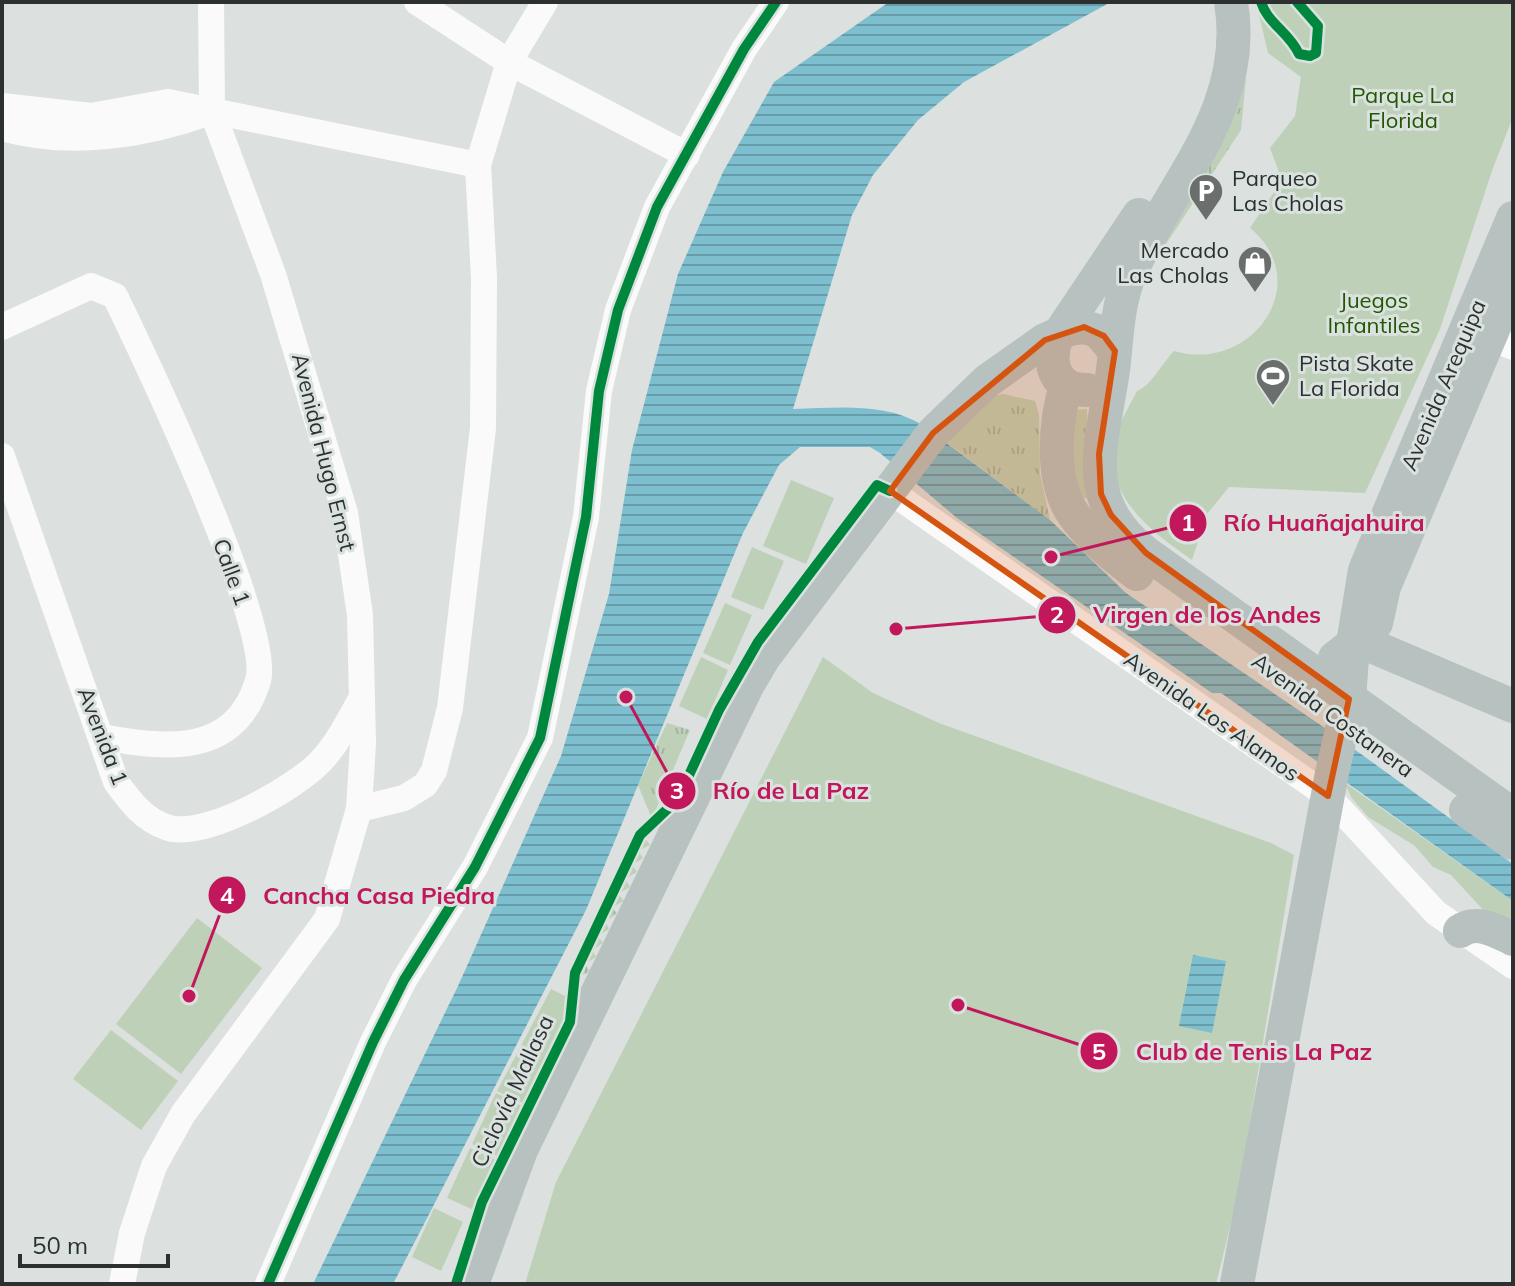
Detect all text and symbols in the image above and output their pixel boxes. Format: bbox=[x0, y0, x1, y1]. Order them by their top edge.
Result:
park label: Parque La Florida bbox=[1351, 81, 1455, 134]
place label: Parqueo Las Cholas bbox=[1232, 164, 1344, 217]
parking icon: Parqueo Las Cholas bbox=[1187, 172, 1225, 222]
place label: Mercado Las Cholas bbox=[1117, 236, 1229, 289]
shop icon: Mercado Las Cholas bbox=[1236, 244, 1274, 294]
park label: Juegos Infantiles bbox=[1327, 286, 1421, 339]
street label: Avenida Arequipa bbox=[1394, 295, 1492, 475]
place label: Pista Skate La Florida bbox=[1299, 349, 1414, 402]
street label: Avenida Hugo Ernst bbox=[286, 350, 362, 554]
sports icon: Pista Skate La Florida bbox=[1254, 357, 1292, 407]
callout: Río Huañajahuira bbox=[1168, 499, 1441, 547]
text: 1 bbox=[1181, 507, 1195, 537]
text: Río Huañajahuira bbox=[1223, 507, 1425, 537]
street label: Calle 1 bbox=[207, 535, 257, 609]
callout: Virgen de los Andes bbox=[1037, 591, 1337, 639]
text: 2 bbox=[1050, 599, 1064, 629]
text: Virgen de los Andes bbox=[1092, 599, 1321, 629]
street label: Avenida Los Alamos bbox=[1119, 645, 1305, 787]
street label: Avenida Costanera bbox=[1246, 647, 1420, 783]
street label: Avenida 1 bbox=[72, 683, 134, 789]
callout: Río de La Paz bbox=[657, 767, 885, 815]
text: 3 bbox=[670, 775, 684, 805]
text: Río de La Paz bbox=[713, 775, 869, 805]
callout: Cancha Casa Piedra bbox=[207, 871, 511, 919]
text: 4 bbox=[220, 880, 234, 910]
text: Cancha Casa Piedra bbox=[263, 880, 495, 910]
street label: Ciclovía Mallasa bbox=[465, 1011, 559, 1171]
callout: Club de Tenis La Paz bbox=[1079, 1027, 1388, 1075]
text: 5 bbox=[1092, 1036, 1106, 1066]
text: Club de Tenis La Paz bbox=[1136, 1036, 1372, 1066]
scale bar bbox=[20, 1218, 168, 1268]
text: 50 m bbox=[32, 1230, 88, 1260]

